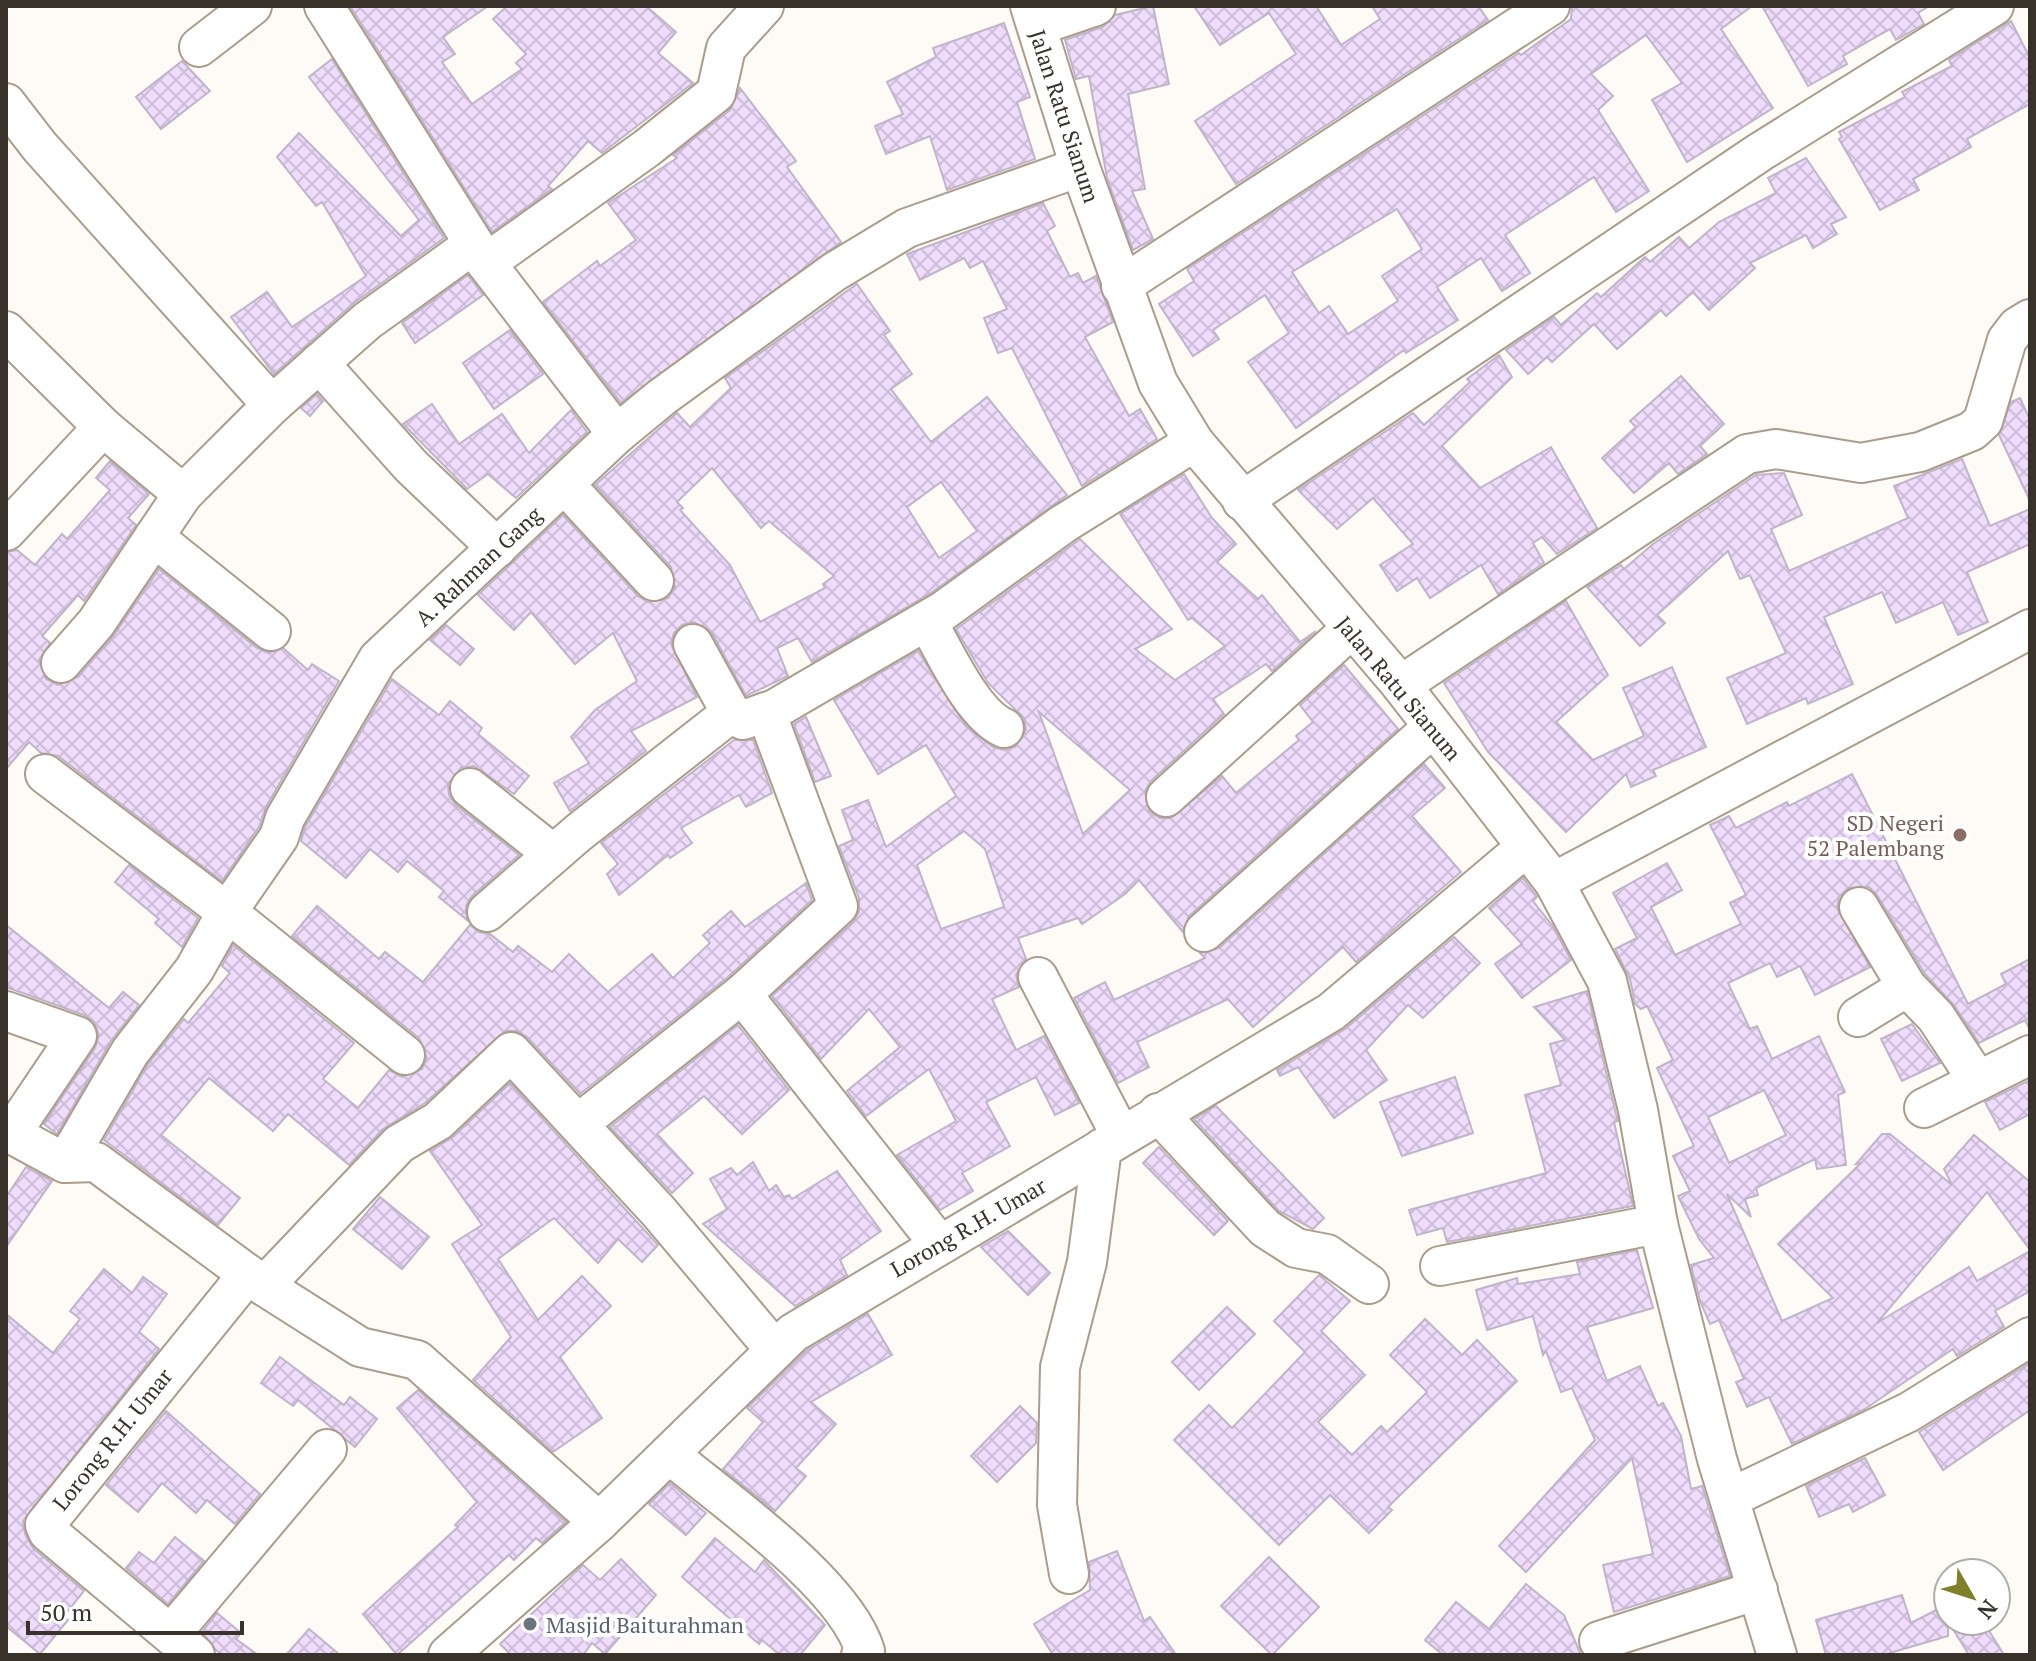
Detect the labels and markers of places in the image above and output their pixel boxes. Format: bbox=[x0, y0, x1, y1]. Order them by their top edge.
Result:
place label: SD Negeri 52 Palembang bbox=[1807, 808, 1944, 862]
marker: SD Negeri 52 Palembang bbox=[1951, 826, 1969, 844]
place label: Masjid Baiturahman bbox=[546, 1610, 744, 1639]
marker: Masjid Baiturahman bbox=[521, 1615, 539, 1633]

